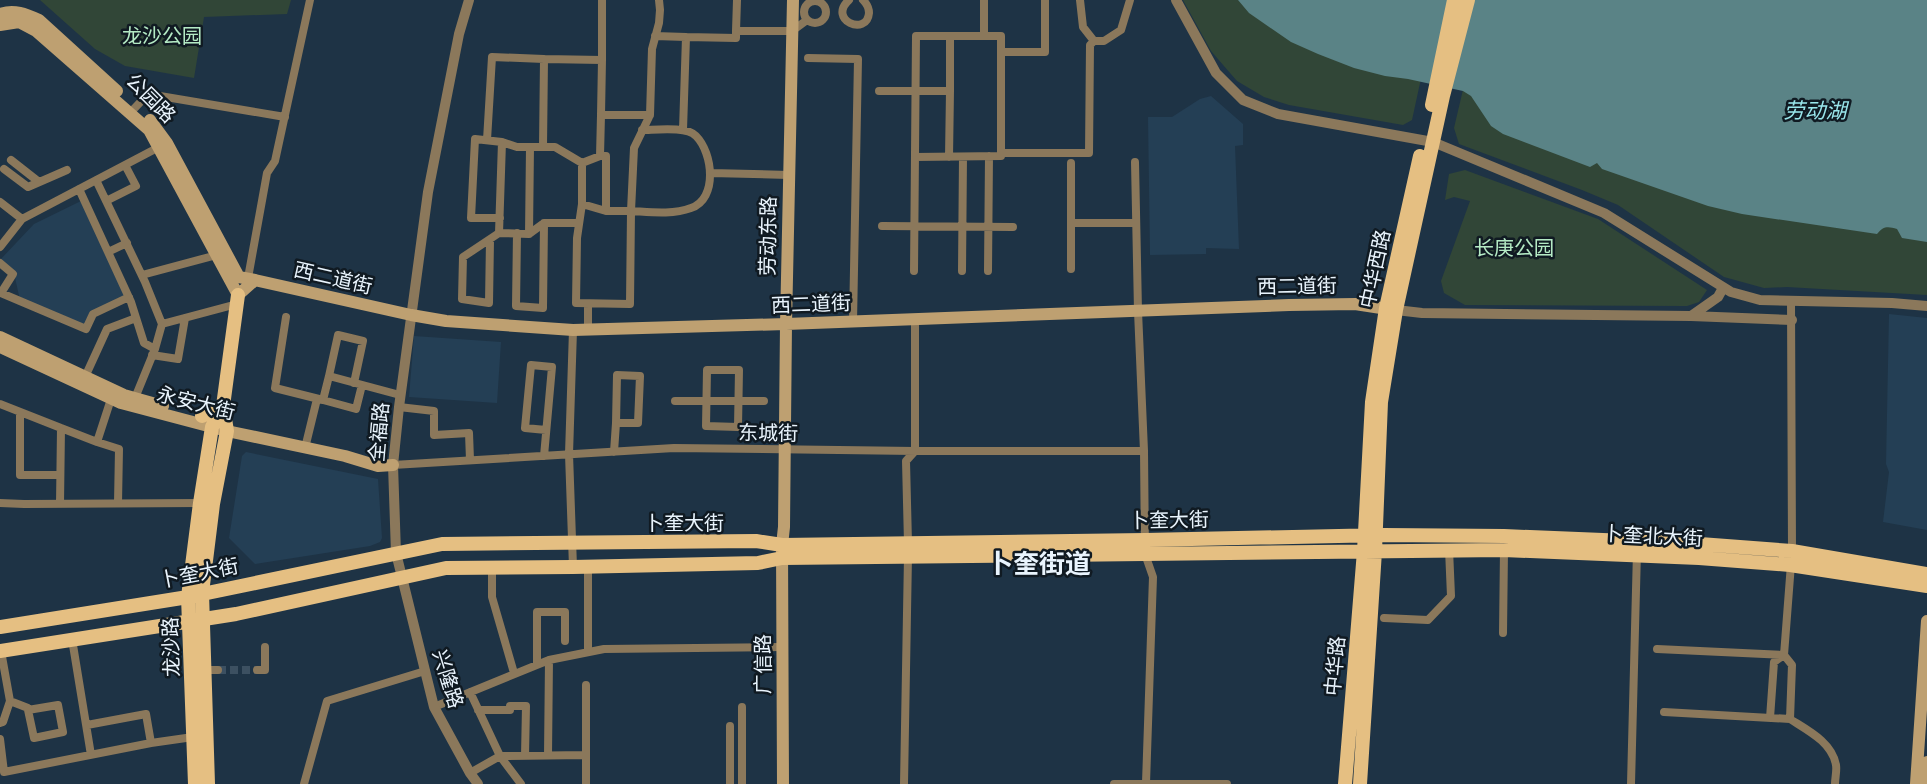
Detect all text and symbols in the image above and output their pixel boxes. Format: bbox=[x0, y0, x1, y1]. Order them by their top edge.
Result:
park label: 龙沙公园 bbox=[122, 23, 202, 47]
street label: 公园路 bbox=[122, 68, 181, 127]
water label: 劳动湖 bbox=[1784, 97, 1849, 122]
street label: 劳动东路 bbox=[754, 196, 780, 276]
street label: 中华西路 bbox=[1354, 227, 1394, 310]
park label: 长庚公园 bbox=[1474, 235, 1554, 259]
street label: 西二道街 bbox=[292, 256, 375, 298]
street label: 西二道街 bbox=[1257, 272, 1337, 298]
street label: 西二道街 bbox=[771, 290, 851, 316]
street label: 永安大街 bbox=[155, 381, 238, 423]
street label: 全福路 bbox=[363, 401, 393, 463]
street label: 东城街 bbox=[738, 419, 798, 445]
street label: 卜奎大街 bbox=[1129, 506, 1209, 532]
street label: 卜奎大街 bbox=[644, 510, 724, 534]
street label: 卜奎北大街 bbox=[1602, 520, 1704, 550]
district label: 卜奎街道 bbox=[987, 547, 1091, 578]
street label: 卜奎大街 bbox=[157, 553, 240, 591]
street label: 龙沙路 bbox=[157, 617, 183, 677]
street label: 广信路 bbox=[750, 634, 774, 694]
street label: 中华路 bbox=[1319, 635, 1349, 697]
street label: 兴隆路 bbox=[429, 647, 469, 711]

